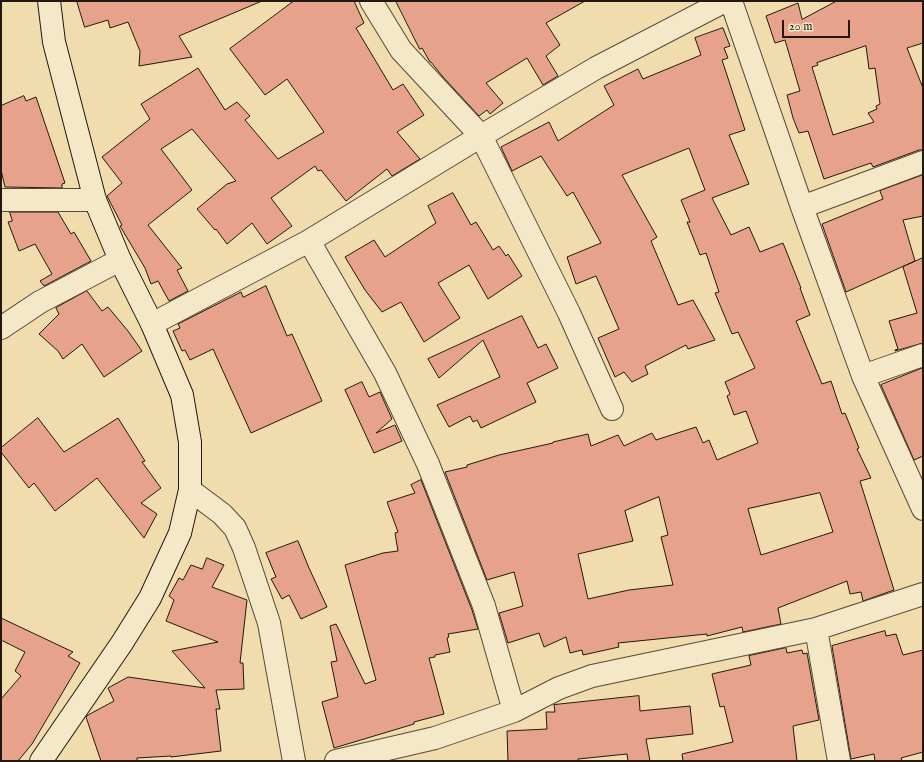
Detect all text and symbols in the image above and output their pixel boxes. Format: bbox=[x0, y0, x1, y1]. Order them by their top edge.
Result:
scale bar bbox=[784, 12, 852, 38]
text: 20 m bbox=[789, 19, 812, 34]

